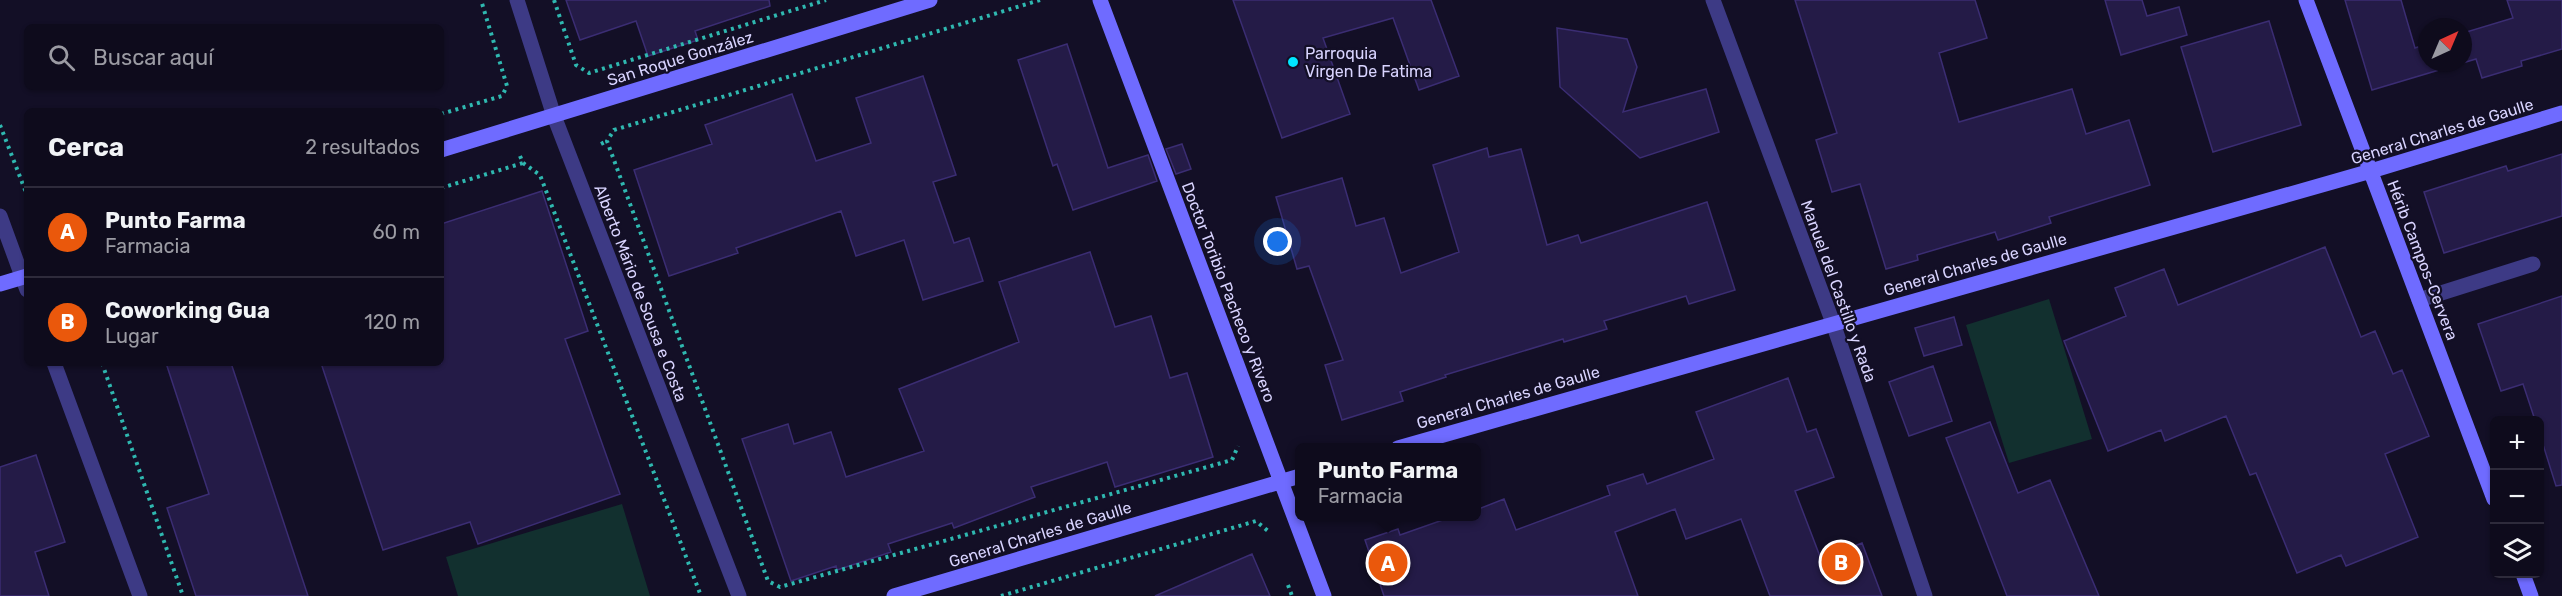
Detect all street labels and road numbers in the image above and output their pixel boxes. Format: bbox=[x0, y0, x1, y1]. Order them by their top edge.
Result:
street label: San Roque González bbox=[605, 27, 755, 90]
street label: General Charles de Gaulle bbox=[2349, 95, 2536, 168]
street label: Hérib Campos-Cervera bbox=[2383, 177, 2462, 343]
street label: Doctor Toribio Pacheco y Rivero bbox=[1178, 179, 1279, 405]
street label: Alberto Mário de Sousa e Costa bbox=[590, 182, 691, 404]
street label: Manuel del Castillo y Rada bbox=[1797, 198, 1880, 385]
street label: General Charles de Gaulle bbox=[1881, 229, 2069, 300]
street label: General Charles de Gaulle bbox=[1414, 362, 1602, 433]
street label: General Charles de Gaulle bbox=[947, 498, 1134, 571]

